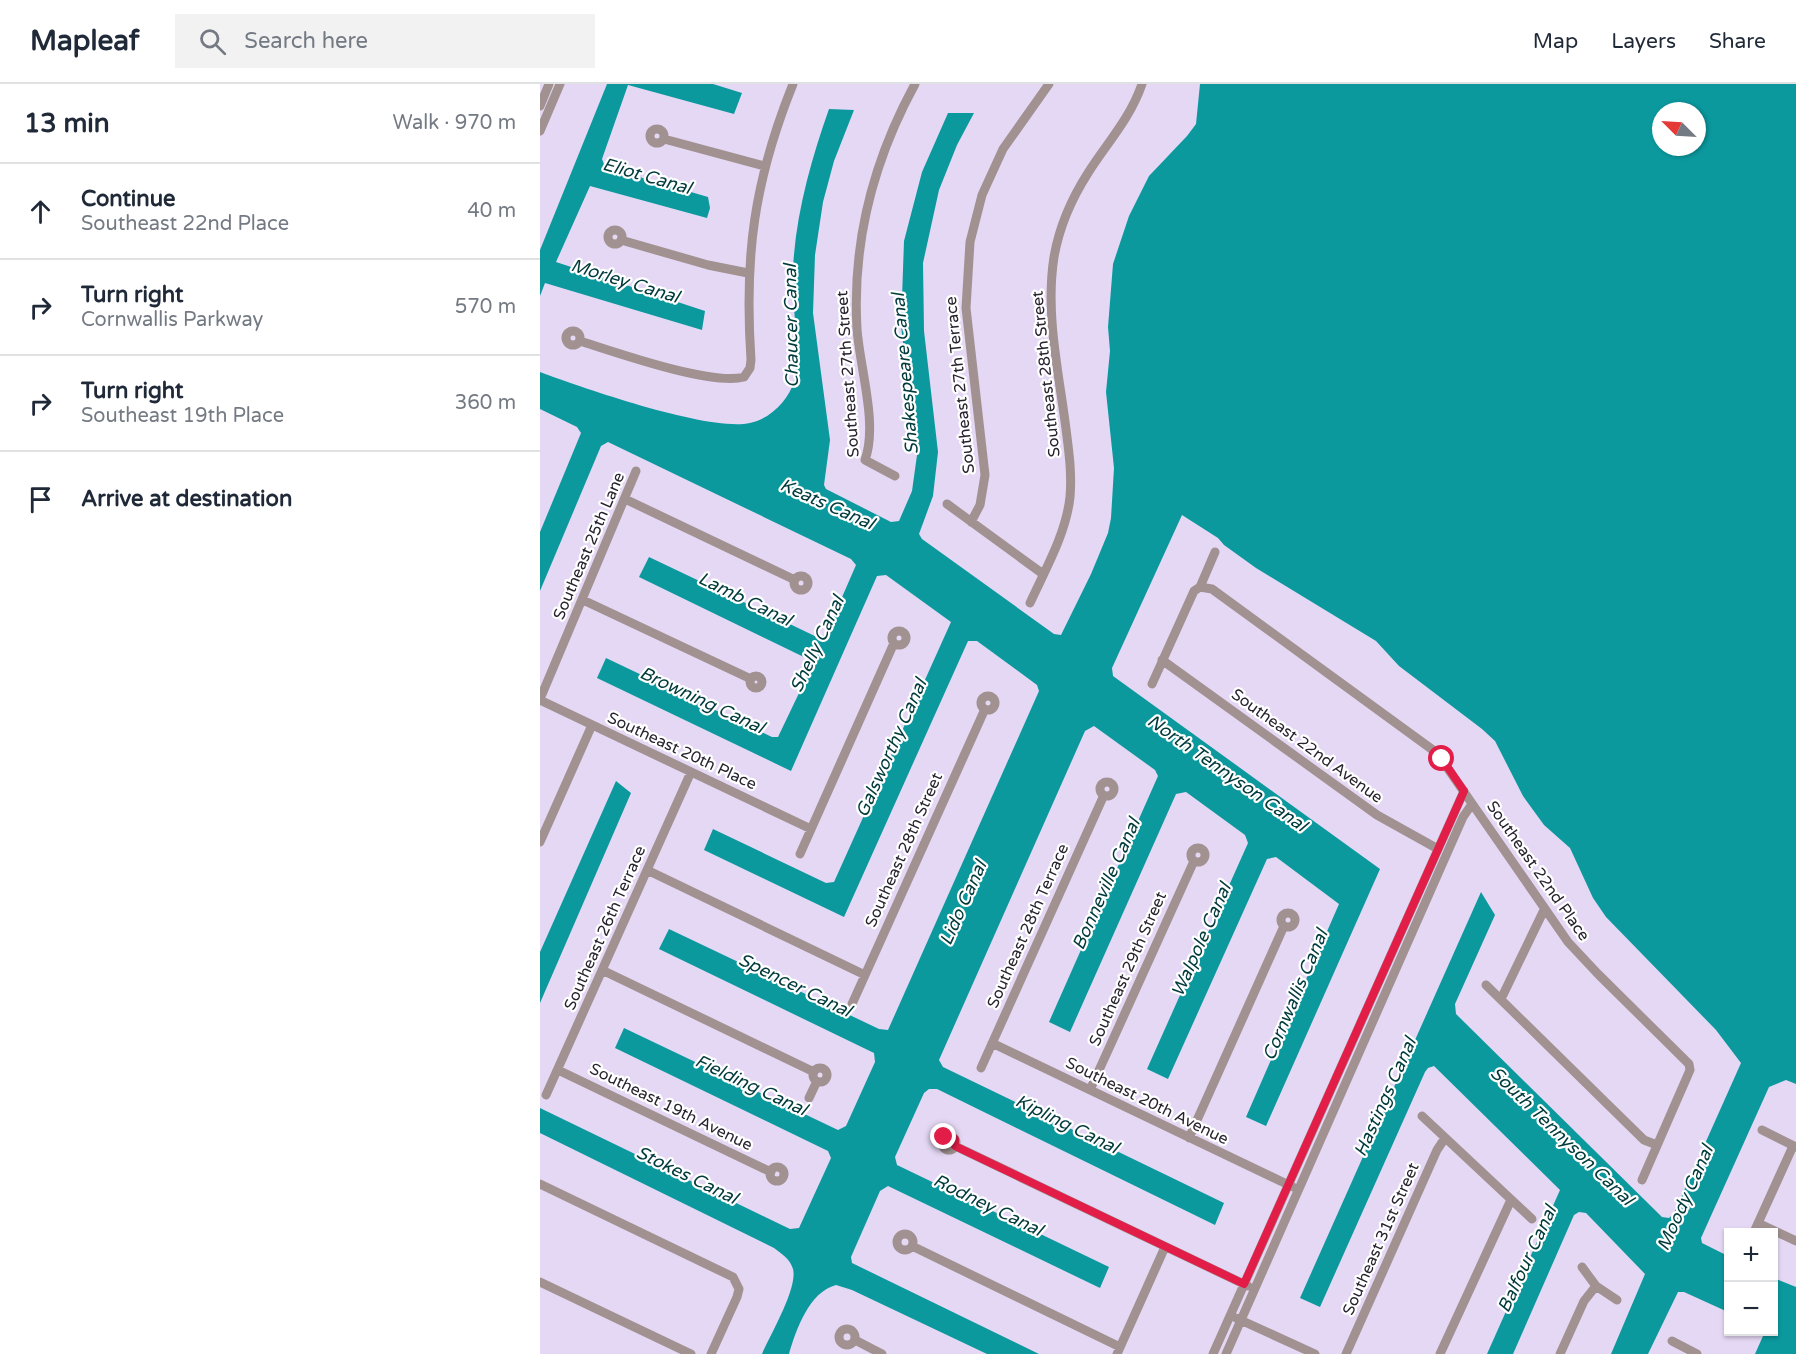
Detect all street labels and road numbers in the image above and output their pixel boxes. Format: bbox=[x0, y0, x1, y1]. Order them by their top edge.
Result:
street label: Southeast 27th Street bbox=[832, 290, 864, 458]
street label: Southeast 28th Street bbox=[1027, 290, 1065, 458]
street label: Southeast 27th Terrace bbox=[941, 296, 979, 474]
street label: Southeast 25th Lane bbox=[549, 469, 629, 623]
street label: Southeast 22nd Avenue bbox=[1227, 684, 1387, 808]
street label: Southeast 20th Place bbox=[604, 708, 760, 794]
street label: Southeast 28th Street bbox=[861, 770, 947, 930]
street label: Southeast 22nd Place bbox=[1482, 797, 1594, 945]
street label: Southeast 28th Terrace bbox=[983, 841, 1073, 1011]
street label: Southeast 26th Terrace bbox=[560, 843, 650, 1013]
street label: Southeast 29th Street bbox=[1085, 889, 1171, 1049]
street label: Southeast 20th Avenue bbox=[1062, 1053, 1232, 1149]
street label: Southeast 19th Avenue bbox=[586, 1059, 756, 1155]
street label: Southeast 31st Street bbox=[1338, 1160, 1424, 1318]

